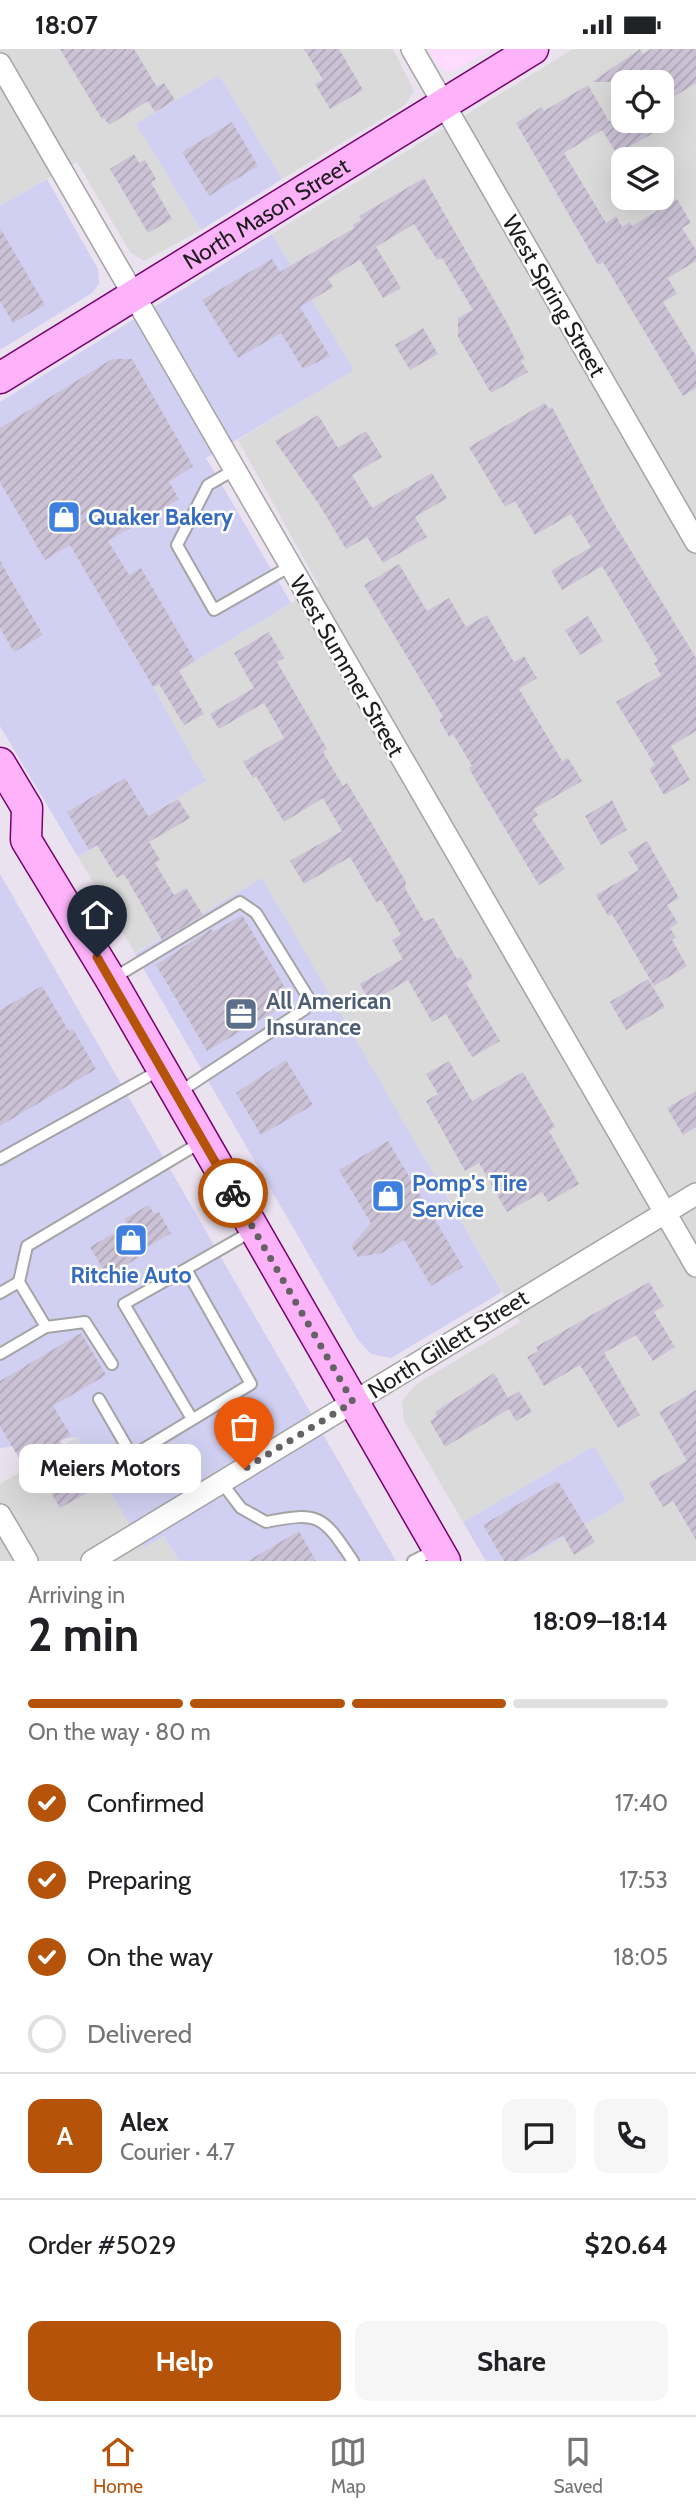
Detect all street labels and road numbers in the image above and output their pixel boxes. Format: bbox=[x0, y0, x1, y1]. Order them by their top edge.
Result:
street label: North Mason Street bbox=[178, 152, 355, 275]
street label: West Spring Street bbox=[496, 210, 612, 382]
street label: West Summer Street bbox=[284, 571, 410, 762]
street label: North Gillett Street bbox=[363, 1283, 534, 1405]

